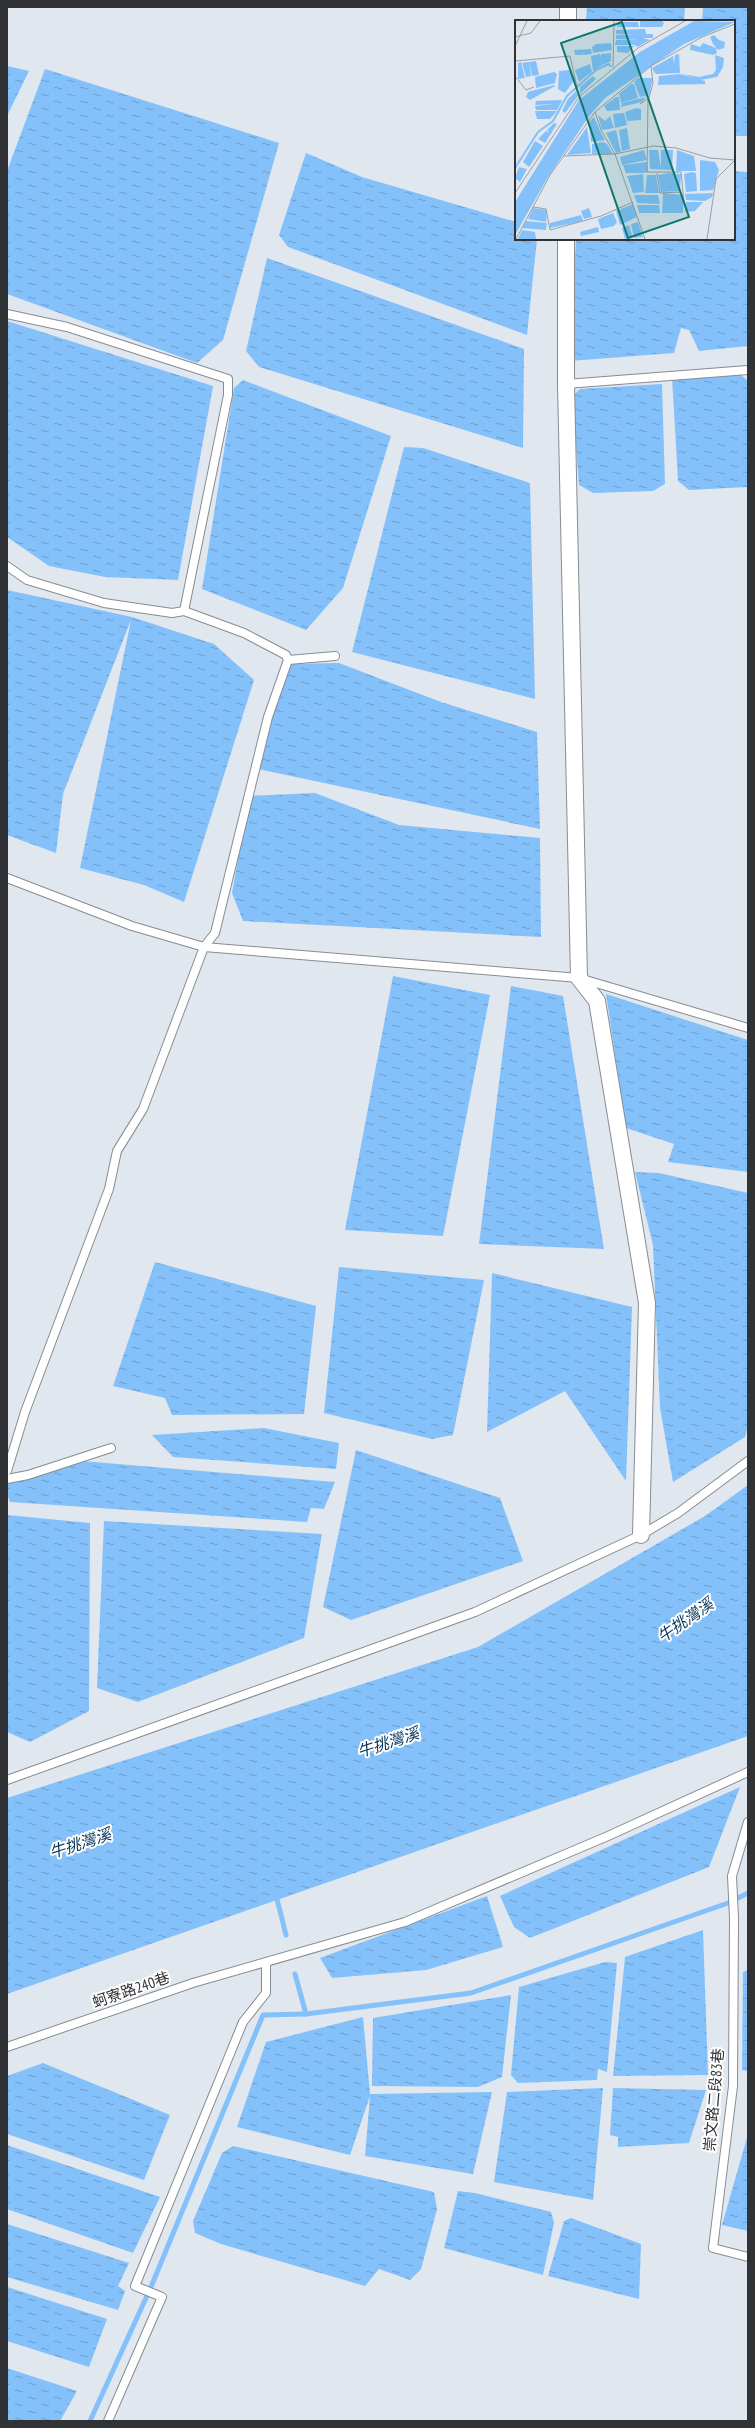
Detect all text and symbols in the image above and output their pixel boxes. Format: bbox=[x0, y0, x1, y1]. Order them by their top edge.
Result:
inset map bbox=[515, 20, 735, 240]
water label: 牛挑灣溪 bbox=[653, 1592, 719, 1647]
water label: 牛挑灣溪 bbox=[354, 1722, 423, 1761]
water label: 牛挑灣溪 bbox=[46, 1823, 115, 1862]
street label: 蚵寮路240巷 bbox=[90, 1967, 172, 2012]
street label: 崇文路二段83巷 bbox=[700, 2048, 727, 2152]

